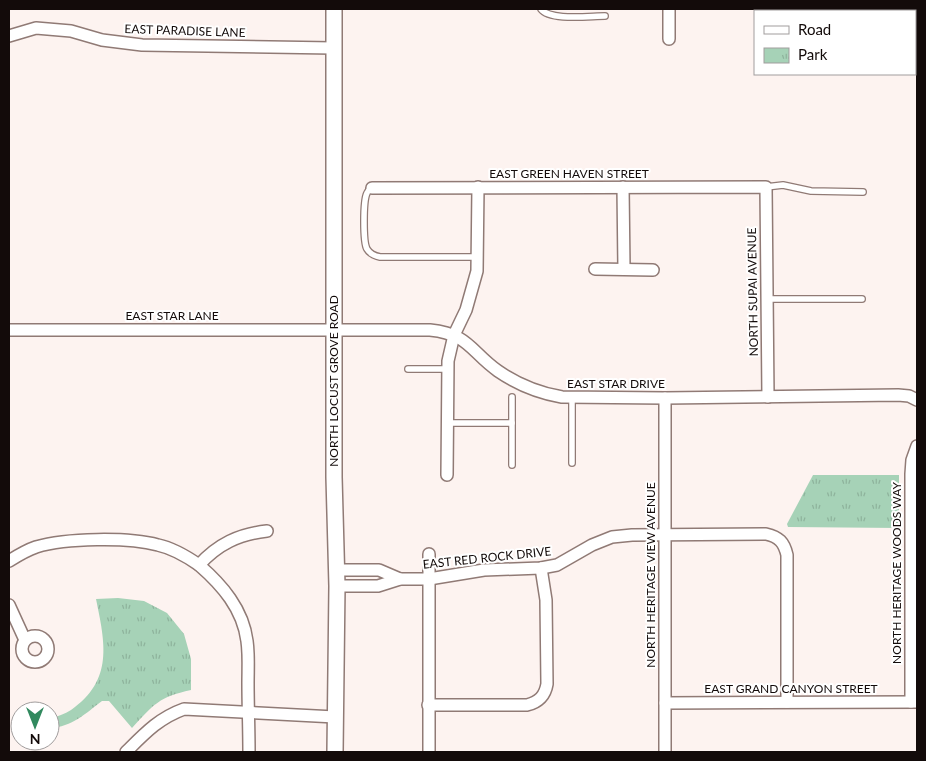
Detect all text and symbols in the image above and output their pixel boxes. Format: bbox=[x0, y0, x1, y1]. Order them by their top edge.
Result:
legend bbox=[754, 10, 916, 75]
text: Road bbox=[798, 20, 831, 38]
street label: EAST PARADISE LANE bbox=[124, 21, 246, 40]
text: Park bbox=[798, 45, 828, 63]
street label: EAST GREEN HAVEN STREET bbox=[489, 166, 649, 181]
street label: NORTH SUPAI AVENUE bbox=[744, 227, 761, 357]
street label: NORTH LOCUST GROVE ROAD bbox=[326, 295, 341, 467]
street label: EAST STAR LANE bbox=[125, 308, 219, 323]
street label: EAST STAR DRIVE bbox=[567, 376, 665, 391]
street label: NORTH HERITAGE VIEW AVENUE bbox=[643, 482, 658, 668]
street label: NORTH HERITAGE WOODS WAY bbox=[889, 482, 904, 664]
street label: EAST RED ROCK DRIVE bbox=[422, 543, 552, 572]
street label: EAST GRAND CANYON STREET bbox=[704, 681, 878, 696]
north arrow bbox=[10, 701, 60, 751]
text: N bbox=[30, 731, 40, 748]

